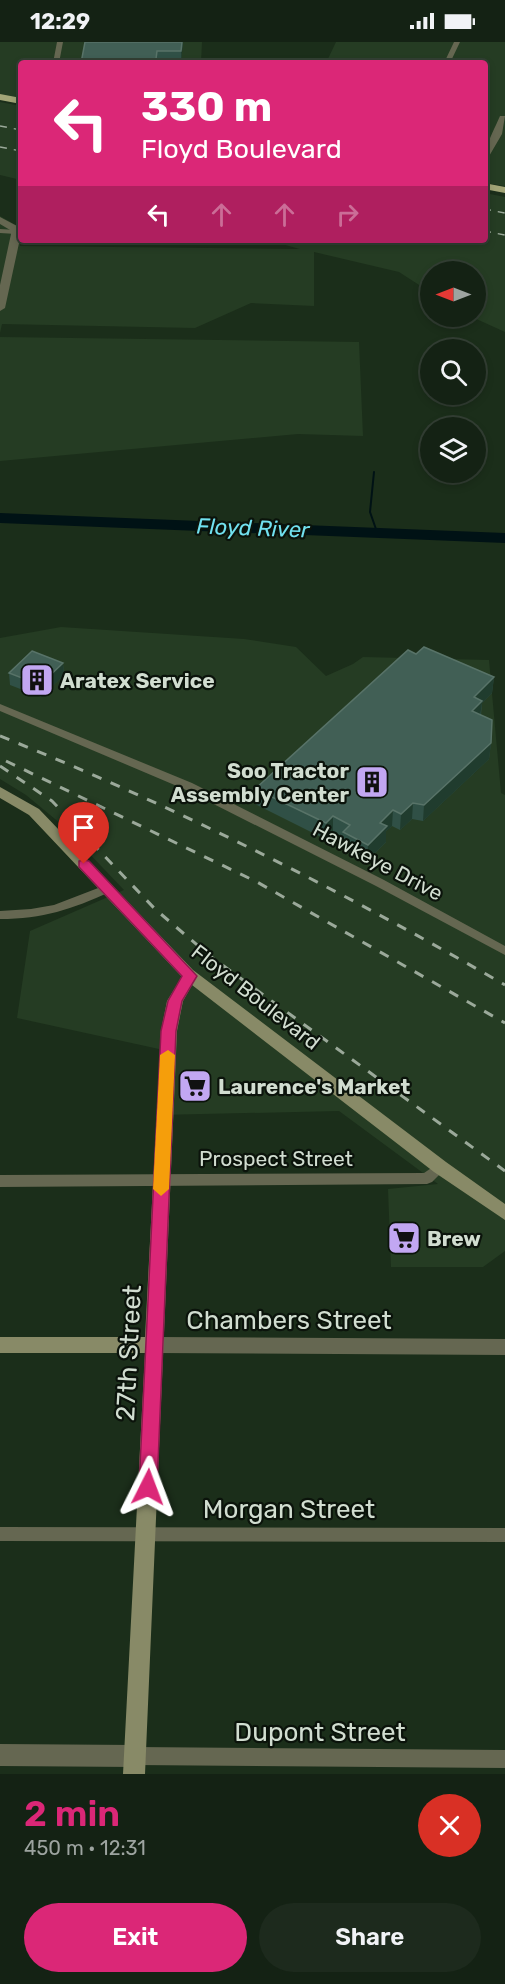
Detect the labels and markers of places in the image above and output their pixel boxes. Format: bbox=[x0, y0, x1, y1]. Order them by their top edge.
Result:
building icon: Aratex Service bbox=[19, 662, 55, 698]
place label: Aratex Service bbox=[60, 668, 215, 693]
place label: Soo Tractor Assembly Center bbox=[171, 758, 349, 807]
building icon: Soo Tractor Assembly Center bbox=[354, 764, 390, 800]
pin bbox=[58, 802, 109, 864]
supermarket icon: Laurence's Market bbox=[177, 1068, 213, 1104]
place label: Laurence's Market bbox=[218, 1074, 411, 1099]
supermarket icon: Brew bbox=[386, 1220, 422, 1256]
place label: Brew bbox=[427, 1226, 481, 1251]

